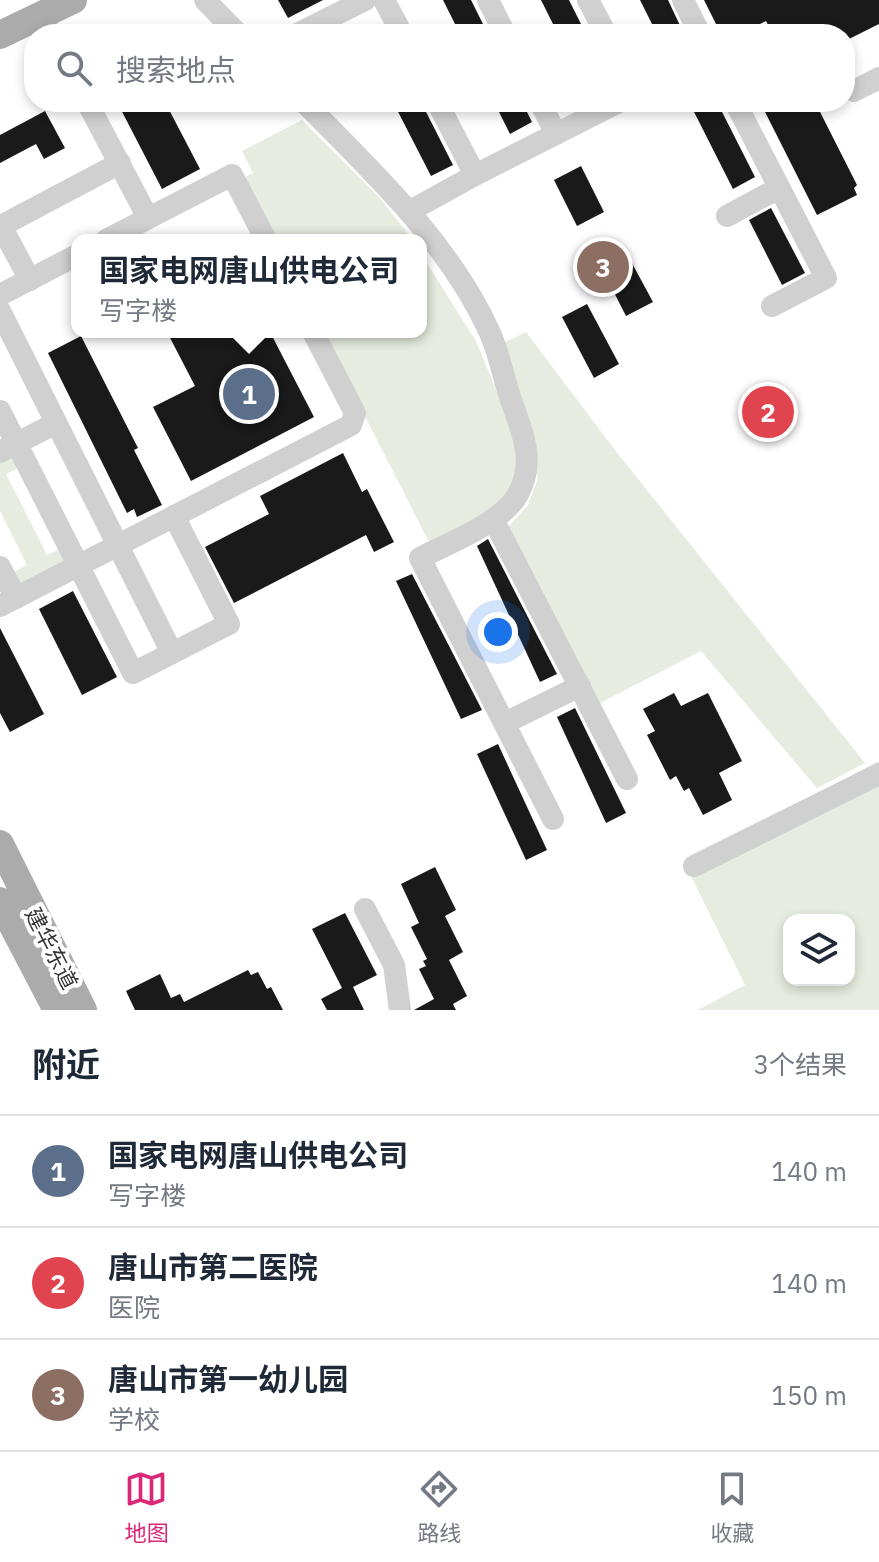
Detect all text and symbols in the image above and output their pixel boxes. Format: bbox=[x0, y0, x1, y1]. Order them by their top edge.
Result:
search box bbox=[24, 24, 855, 112]
icon: search bbox=[52, 46, 96, 90]
text: 搜索地点 bbox=[116, 50, 236, 89]
popup bbox=[71, 234, 427, 338]
pin: 3 bbox=[577, 237, 629, 297]
text: 国家电网唐山供电公司 bbox=[99, 250, 399, 289]
text: 写字楼 bbox=[99, 293, 177, 327]
pin: 1 bbox=[223, 364, 275, 424]
pin: 2 bbox=[742, 382, 794, 442]
your location bbox=[478, 612, 518, 652]
street label: 建华东道 bbox=[19, 902, 85, 994]
map controls bbox=[783, 914, 855, 986]
button: layers bbox=[783, 914, 855, 986]
text: 附近 bbox=[32, 1042, 100, 1086]
text: 3个结果 bbox=[753, 1047, 847, 1081]
text: 国家电网唐山供电公司 bbox=[108, 1135, 408, 1174]
text: 1 bbox=[50, 1154, 66, 1188]
text: 140 m bbox=[771, 1154, 847, 1188]
text: 写字楼 bbox=[108, 1178, 186, 1212]
text: 唐山市第二医院 bbox=[108, 1247, 318, 1286]
text: 2 bbox=[50, 1266, 66, 1300]
text: 140 m bbox=[771, 1266, 847, 1300]
text: 医院 bbox=[108, 1290, 160, 1324]
text: 唐山市第一幼儿园 bbox=[108, 1359, 348, 1398]
text: 3 bbox=[50, 1378, 66, 1412]
text: 150 m bbox=[771, 1378, 847, 1412]
text: 学校 bbox=[108, 1402, 160, 1436]
tab: 地图 bbox=[124, 1467, 169, 1547]
tab: 路线 bbox=[417, 1467, 462, 1547]
tab: 收藏 bbox=[710, 1467, 755, 1547]

